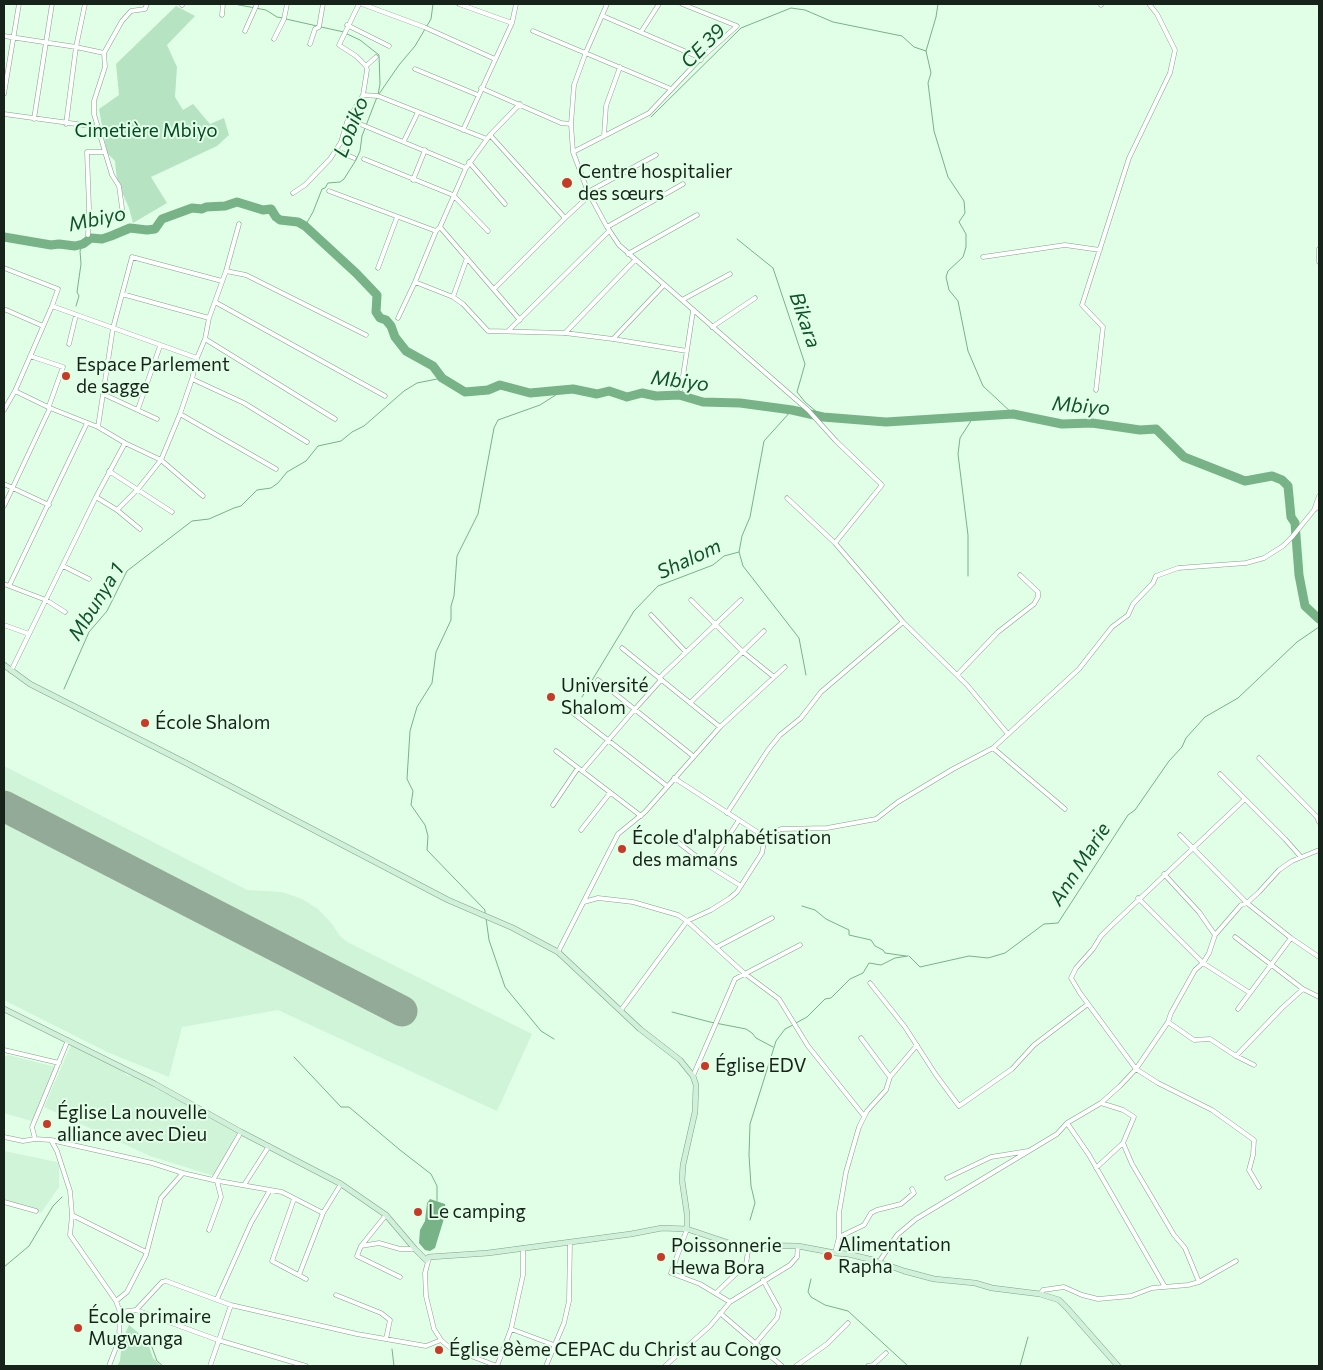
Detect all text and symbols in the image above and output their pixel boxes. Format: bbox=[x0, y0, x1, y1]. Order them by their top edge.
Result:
water label: CE 39 bbox=[676, 19, 730, 73]
water label: Lobiko bbox=[329, 93, 373, 161]
park label: Cimetière Mbiyo bbox=[74, 120, 218, 142]
place label: Centre hospitalier des sœurs bbox=[578, 161, 733, 205]
marker: Centre hospitalier des sœurs bbox=[560, 176, 574, 190]
water label: Mbiyo bbox=[66, 201, 128, 237]
water label: Bikara bbox=[784, 289, 826, 351]
place label: Espace Parlement de sagge bbox=[76, 354, 230, 398]
water label: Mbiyo bbox=[650, 366, 710, 396]
marker: Espace Parlement de sagge bbox=[60, 370, 72, 382]
water label: Mbiyo bbox=[1051, 392, 1111, 420]
water label: Shalom bbox=[653, 534, 725, 584]
water label: Mbunya 1 bbox=[63, 559, 129, 645]
place label: Université Shalom bbox=[561, 675, 649, 719]
marker: Université Shalom bbox=[545, 691, 557, 703]
place label: École Shalom bbox=[155, 712, 270, 734]
marker: École Shalom bbox=[139, 717, 151, 729]
water label: Ann Marie bbox=[1044, 818, 1116, 910]
place label: École d'alphabétisation des mamans bbox=[632, 827, 831, 871]
marker: École d'alphabétisation des mamans bbox=[616, 843, 628, 855]
place label: Église EDV bbox=[715, 1055, 806, 1077]
marker: Église EDV bbox=[699, 1060, 711, 1072]
place label: Église La nouvelle alliance avec Dieu bbox=[57, 1102, 207, 1146]
marker: Église La nouvelle alliance avec Dieu bbox=[41, 1118, 53, 1130]
place label: Le camping bbox=[428, 1201, 526, 1223]
marker: Le camping bbox=[412, 1206, 424, 1218]
place label: Alimentation Rapha bbox=[838, 1234, 951, 1278]
place label: Poissonnerie Hewa Bora bbox=[671, 1235, 782, 1279]
marker: Alimentation Rapha bbox=[822, 1250, 834, 1262]
marker: Poissonnerie Hewa Bora bbox=[655, 1251, 667, 1263]
place label: École primaire Mugwanga bbox=[88, 1306, 211, 1350]
marker: École primaire Mugwanga bbox=[72, 1322, 84, 1334]
place label: Église 8ème CEPAC du Christ au Congo bbox=[449, 1339, 781, 1361]
marker: Église 8ème CEPAC du Christ au Congo bbox=[433, 1344, 445, 1356]

